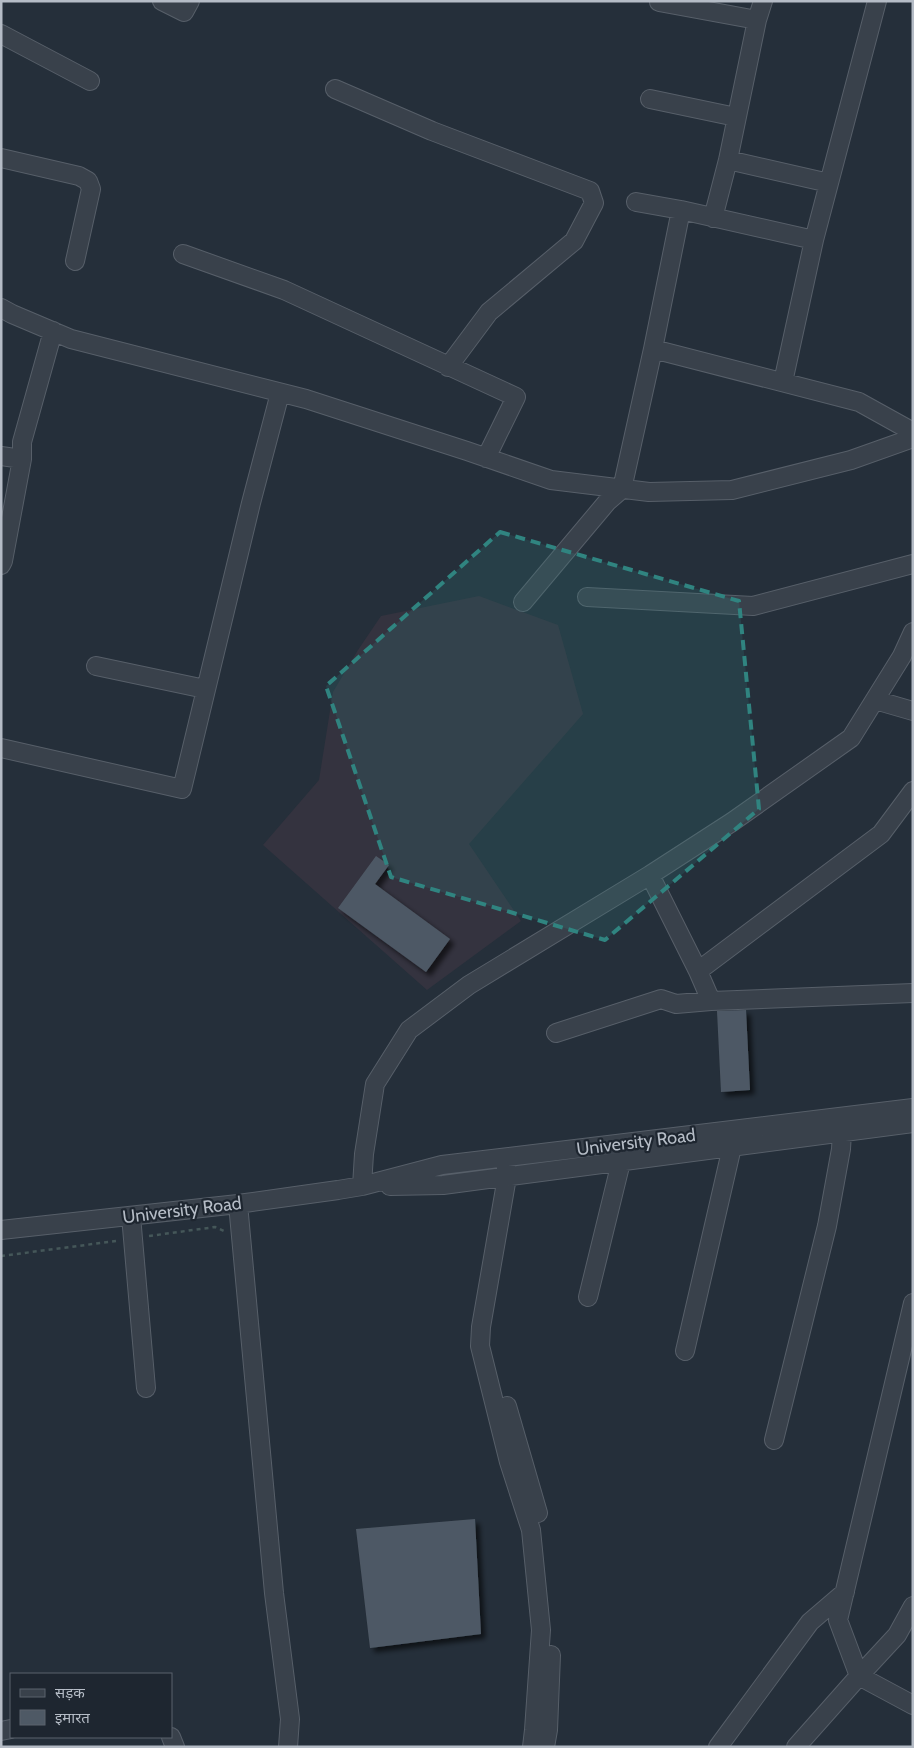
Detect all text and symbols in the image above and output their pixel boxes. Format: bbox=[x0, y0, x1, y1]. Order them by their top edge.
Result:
street label: University Road bbox=[575, 1124, 697, 1160]
street label: University Road bbox=[121, 1192, 243, 1228]
legend bbox=[10, 1673, 172, 1738]
text: सड़क bbox=[55, 1684, 85, 1702]
text: इमारत bbox=[55, 1709, 90, 1727]

